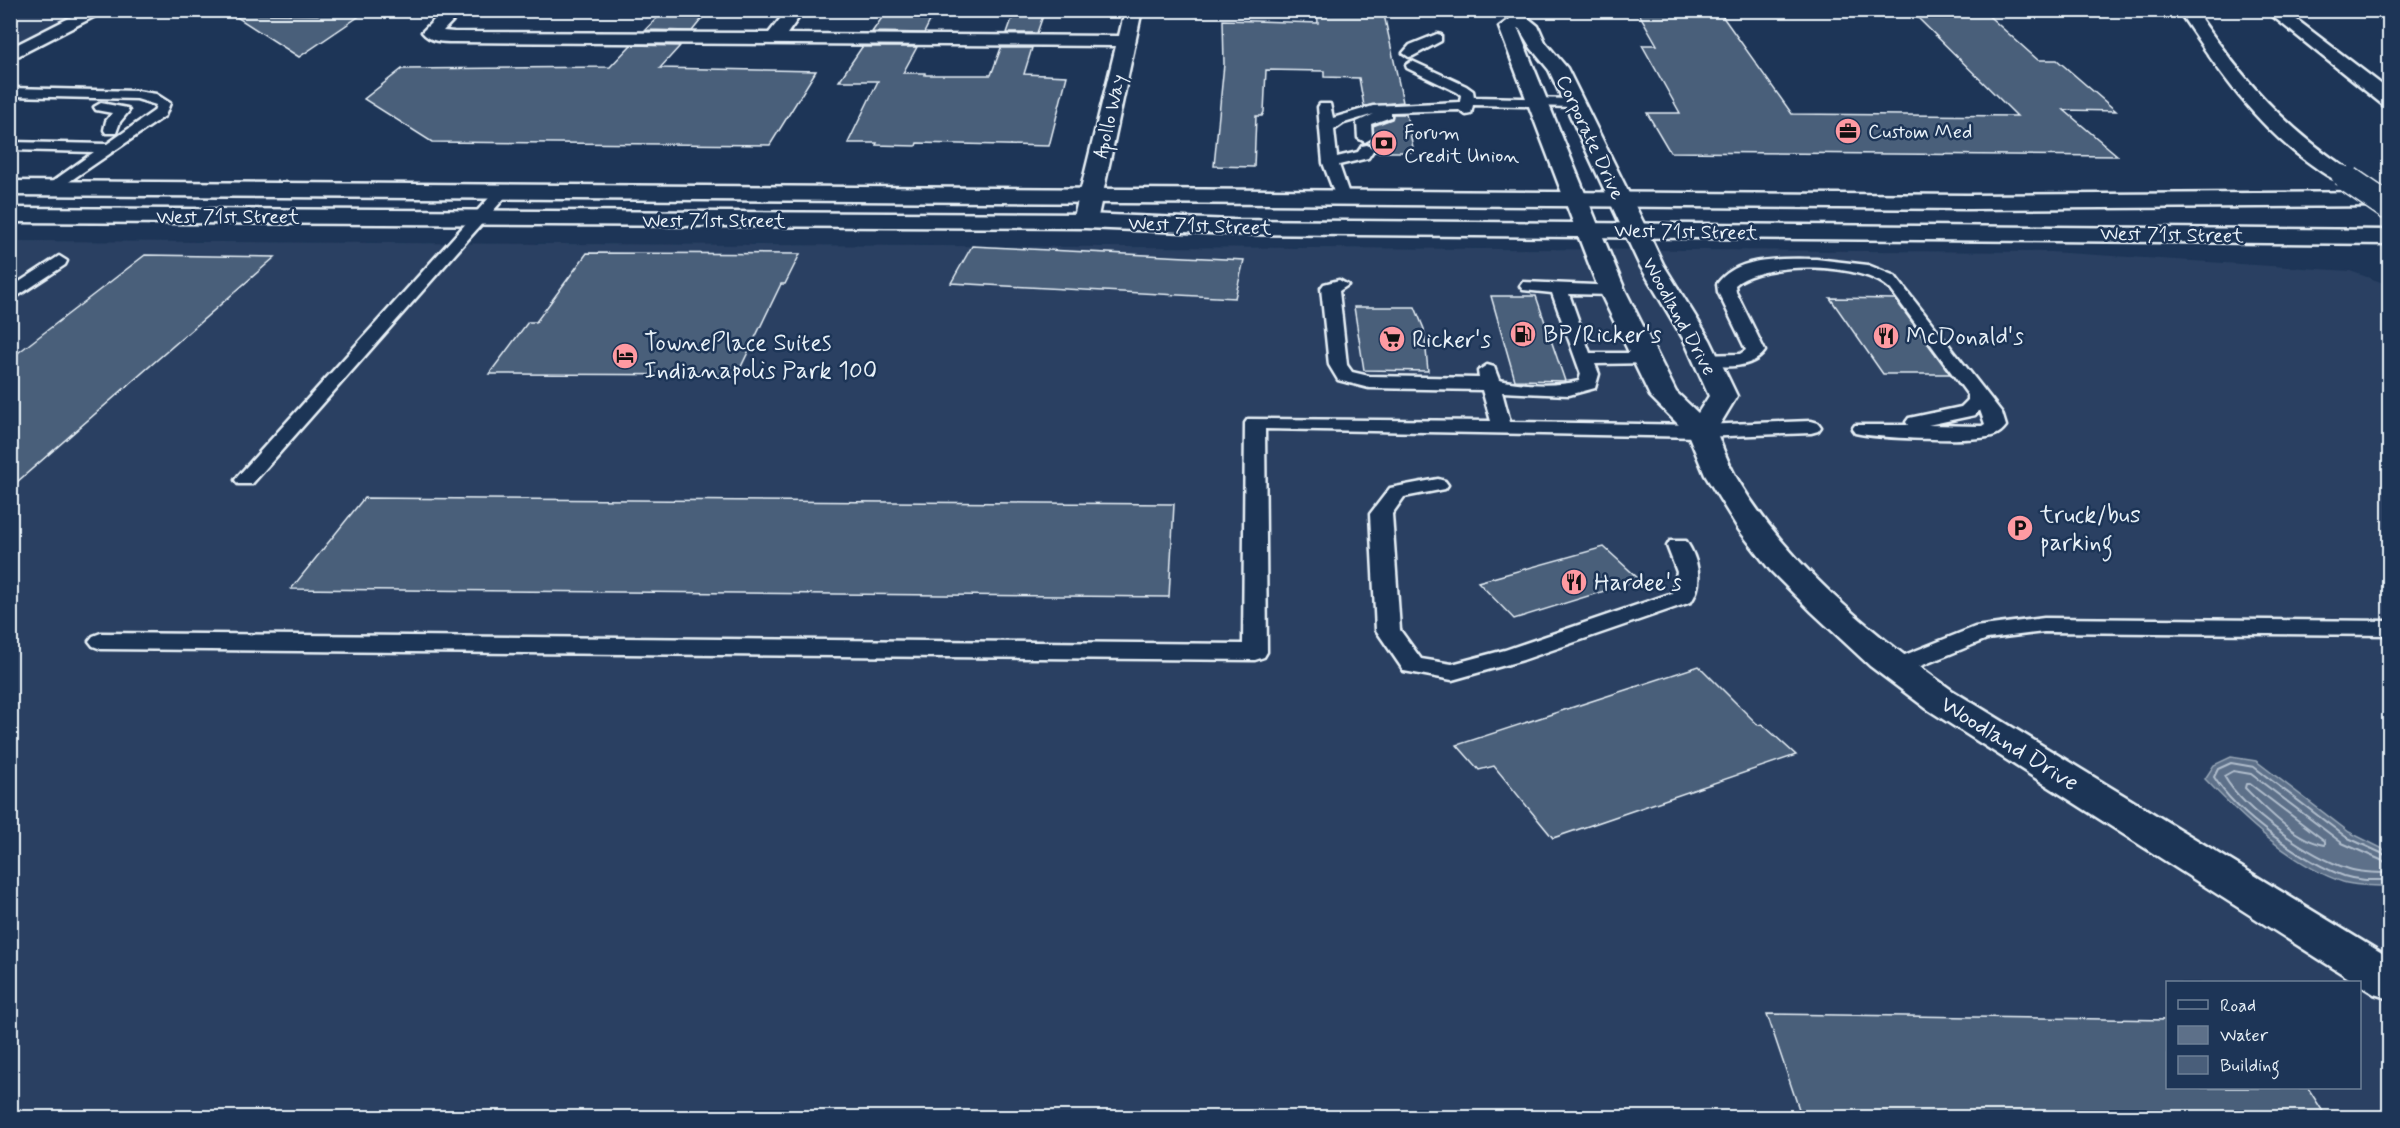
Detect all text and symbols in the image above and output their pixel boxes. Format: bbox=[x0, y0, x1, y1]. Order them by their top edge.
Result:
street label: Corporate Drive bbox=[1549, 71, 1630, 205]
street label: Apollo Way bbox=[1088, 72, 1134, 161]
office icon: Custom Med bbox=[1833, 116, 1863, 146]
place label: Custom Med bbox=[1868, 119, 1972, 146]
place label: Forum Credit Union bbox=[1404, 120, 1519, 170]
bank icon: Forum Credit Union bbox=[1369, 128, 1399, 158]
street label: West 71st Street bbox=[156, 204, 300, 231]
street label: West 71st Street bbox=[642, 208, 786, 235]
street label: West 71st Street bbox=[1128, 211, 1272, 243]
street label: West 71st Street bbox=[1614, 218, 1758, 247]
street label: West 71st Street bbox=[2100, 221, 2244, 250]
street label: Woodland Drive bbox=[1635, 253, 1722, 381]
fuel station icon: BP/Ricker's bbox=[1508, 319, 1538, 349]
place label: BP/Ricker's bbox=[1543, 320, 1662, 351]
restaurant icon: McDonald's bbox=[1871, 321, 1901, 351]
place label: McDonald's bbox=[1906, 322, 2024, 353]
supermarket icon: Ricker's bbox=[1377, 324, 1407, 354]
place label: Ricker's bbox=[1412, 325, 1492, 356]
place label: TownePlace Suites Indianapolis Park 100 bbox=[644, 328, 877, 387]
hotel icon: TownePlace Suites Indianapolis Park 100 bbox=[610, 341, 640, 371]
place label: truck/bus parking bbox=[2039, 500, 2141, 562]
parking icon: truck/bus parking bbox=[2005, 513, 2035, 543]
restaurant icon: Hardee's bbox=[1559, 567, 1589, 597]
place label: Hardee's bbox=[1594, 568, 1682, 599]
street label: Woodland Drive bbox=[1934, 689, 2084, 799]
legend bbox=[2166, 981, 2361, 1089]
text: Road bbox=[2220, 994, 2256, 1018]
text: Water bbox=[2220, 1024, 2269, 1048]
text: Building bbox=[2220, 1054, 2280, 1080]

